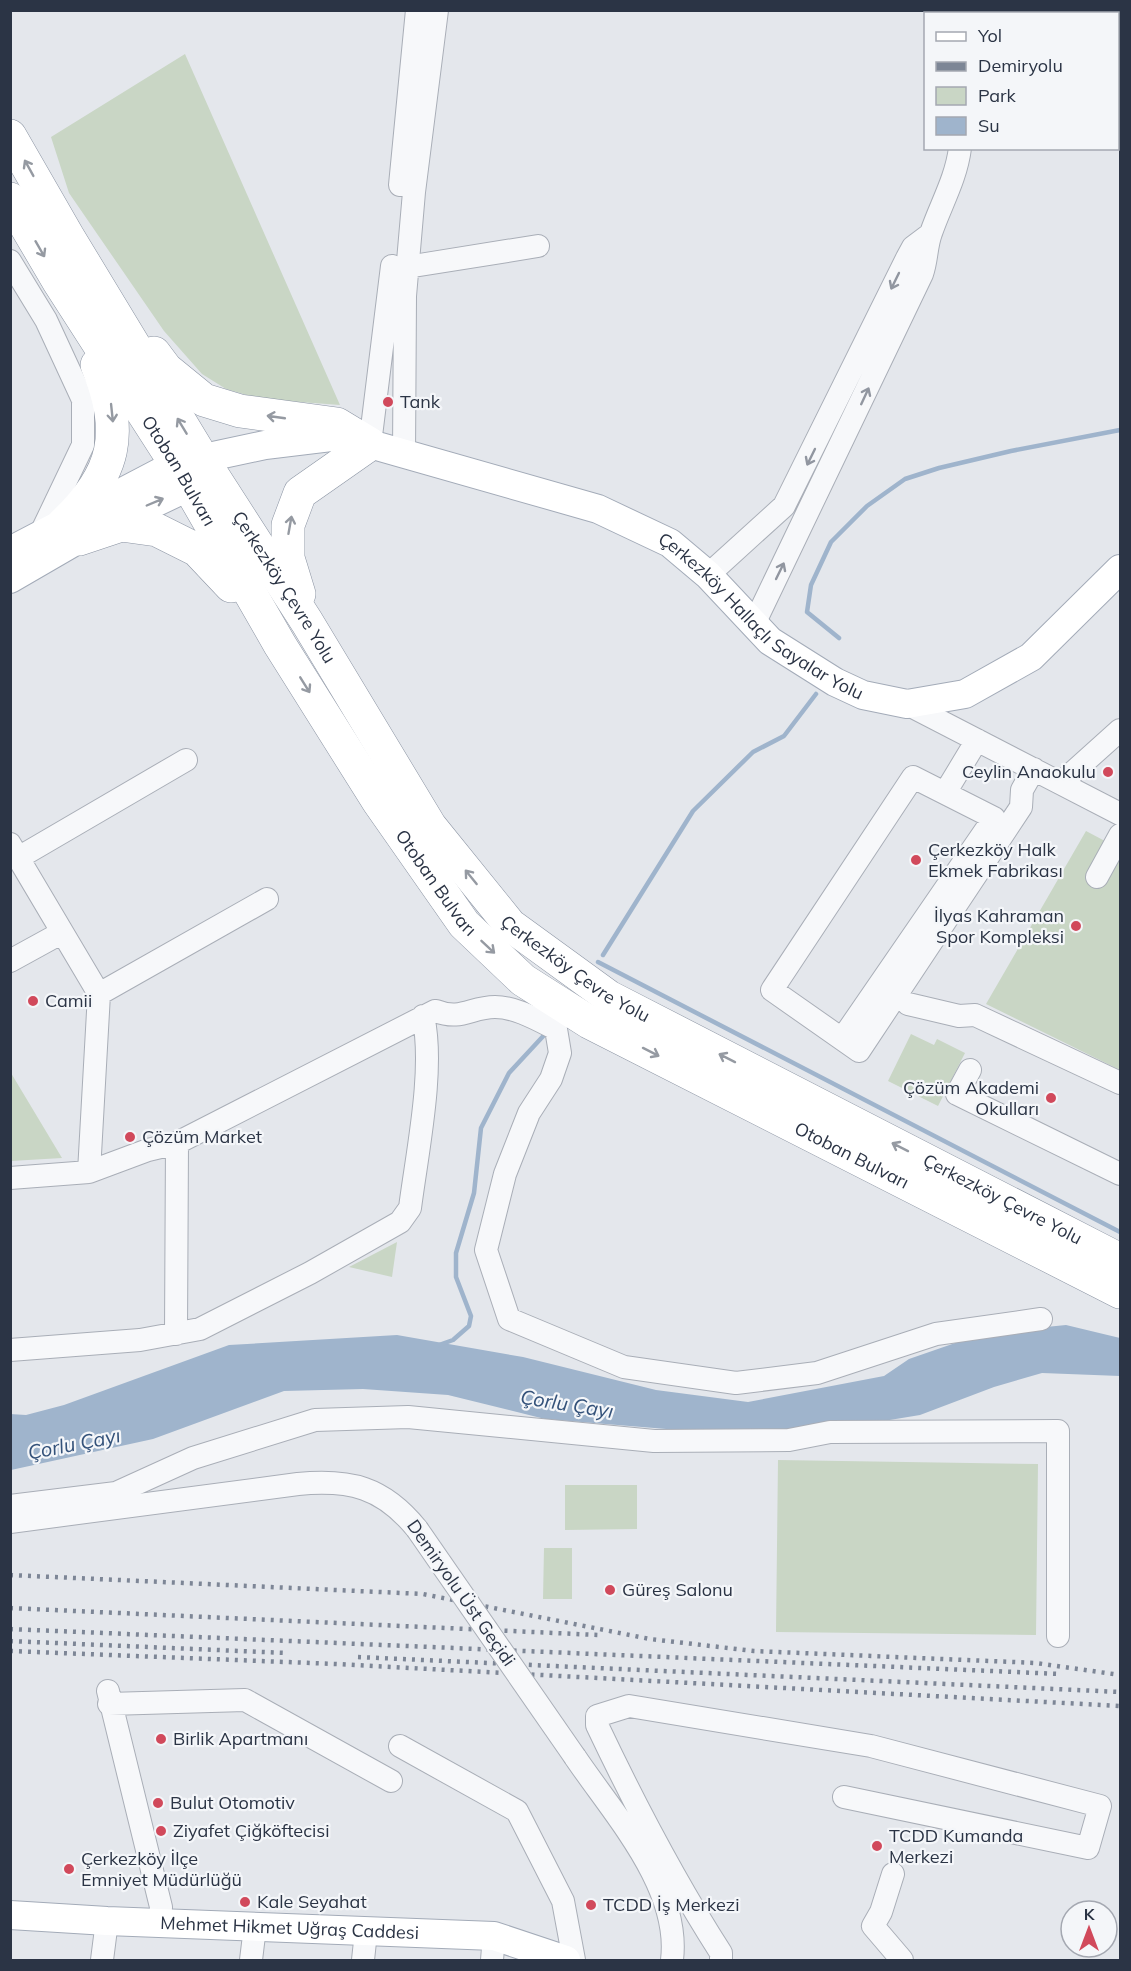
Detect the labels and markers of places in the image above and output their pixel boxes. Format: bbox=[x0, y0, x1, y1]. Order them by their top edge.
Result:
place label: Tank bbox=[400, 390, 441, 413]
marker: Tank bbox=[381, 395, 395, 409]
place label: Ceylin Anaokulu bbox=[962, 760, 1096, 783]
marker: Ceylin Anaokulu bbox=[1101, 765, 1115, 779]
place label: Çerkezköy Halk Ekmek Fabrikası bbox=[928, 838, 1063, 882]
marker: Çerkezköy Halk Ekmek Fabrikası bbox=[909, 853, 923, 867]
place label: İlyas Kahraman Spor Kompleksi bbox=[934, 904, 1064, 948]
marker: İlyas Kahraman Spor Kompleksi bbox=[1069, 919, 1083, 933]
place label: Camii bbox=[45, 989, 92, 1012]
marker: Camii bbox=[26, 994, 40, 1008]
place label: Çözüm Akademi Okulları bbox=[903, 1076, 1039, 1120]
marker: Çözüm Akademi Okulları bbox=[1044, 1091, 1058, 1105]
place label: Çözüm Market bbox=[142, 1125, 262, 1148]
marker: Çözüm Market bbox=[123, 1130, 137, 1144]
place label: Güreş Salonu bbox=[622, 1578, 733, 1601]
marker: Güreş Salonu bbox=[603, 1583, 617, 1597]
place label: Birlik Apartmanı bbox=[173, 1727, 308, 1750]
marker: Birlik Apartmanı bbox=[154, 1732, 168, 1746]
place label: Bulut Otomotiv bbox=[170, 1791, 295, 1814]
marker: Bulut Otomotiv bbox=[151, 1796, 165, 1810]
place label: Ziyafet Çiğköftecisi bbox=[173, 1819, 330, 1842]
marker: Ziyafet Çiğköftecisi bbox=[154, 1824, 168, 1838]
place label: TCDD Kumanda Merkezi bbox=[889, 1824, 1023, 1868]
marker: TCDD Kumanda Merkezi bbox=[870, 1839, 884, 1853]
place label: Çerkezköy İlçe Emniyet Müdürlüğü bbox=[81, 1847, 242, 1891]
marker: Çerkezköy İlçe Emniyet Müdürlüğü bbox=[62, 1862, 76, 1876]
place label: Kale Seyahat bbox=[257, 1890, 367, 1913]
place label: TCDD İş Merkezi bbox=[603, 1893, 739, 1916]
marker: Kale Seyahat bbox=[238, 1895, 252, 1909]
marker: TCDD İş Merkezi bbox=[584, 1898, 598, 1912]

